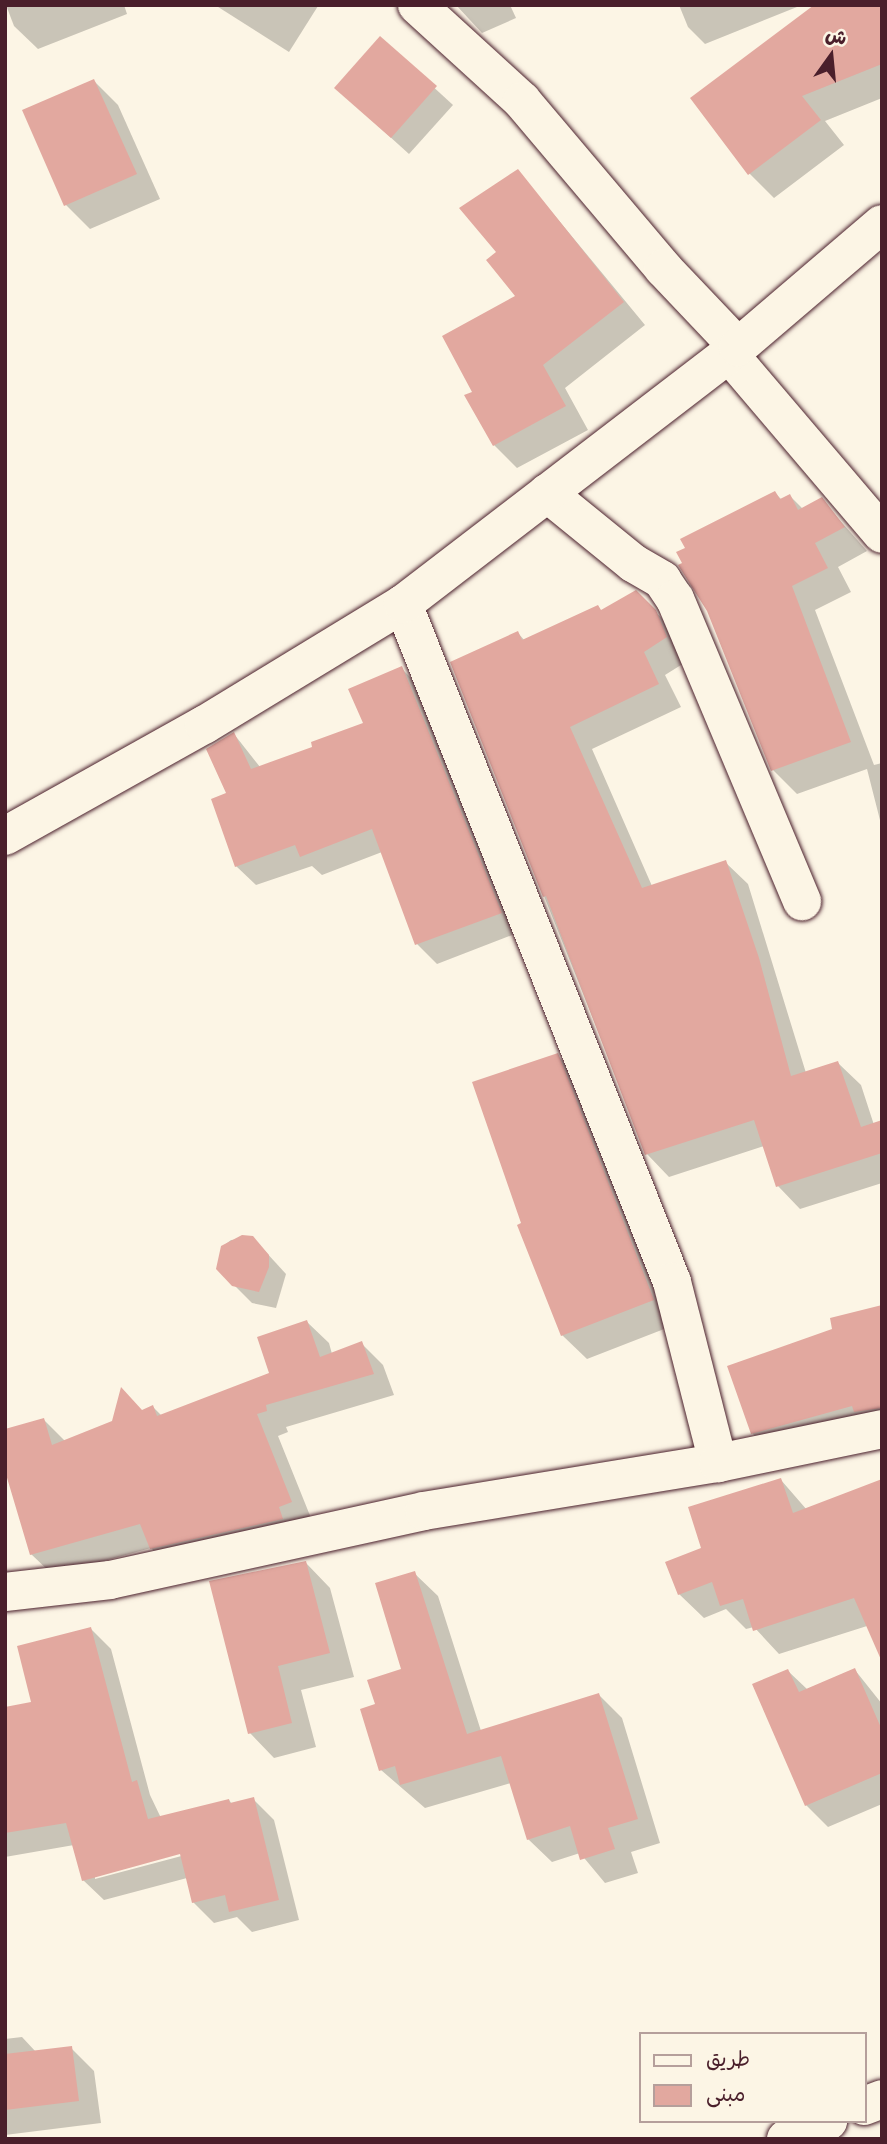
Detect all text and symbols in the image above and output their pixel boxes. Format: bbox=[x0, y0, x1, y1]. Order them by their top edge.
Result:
text: ش bbox=[823, 20, 850, 51]
north arrow bbox=[796, 21, 866, 91]
legend bbox=[638, 2032, 866, 2123]
text: طريق bbox=[706, 2044, 750, 2073]
text: مبنى bbox=[706, 2079, 745, 2108]

